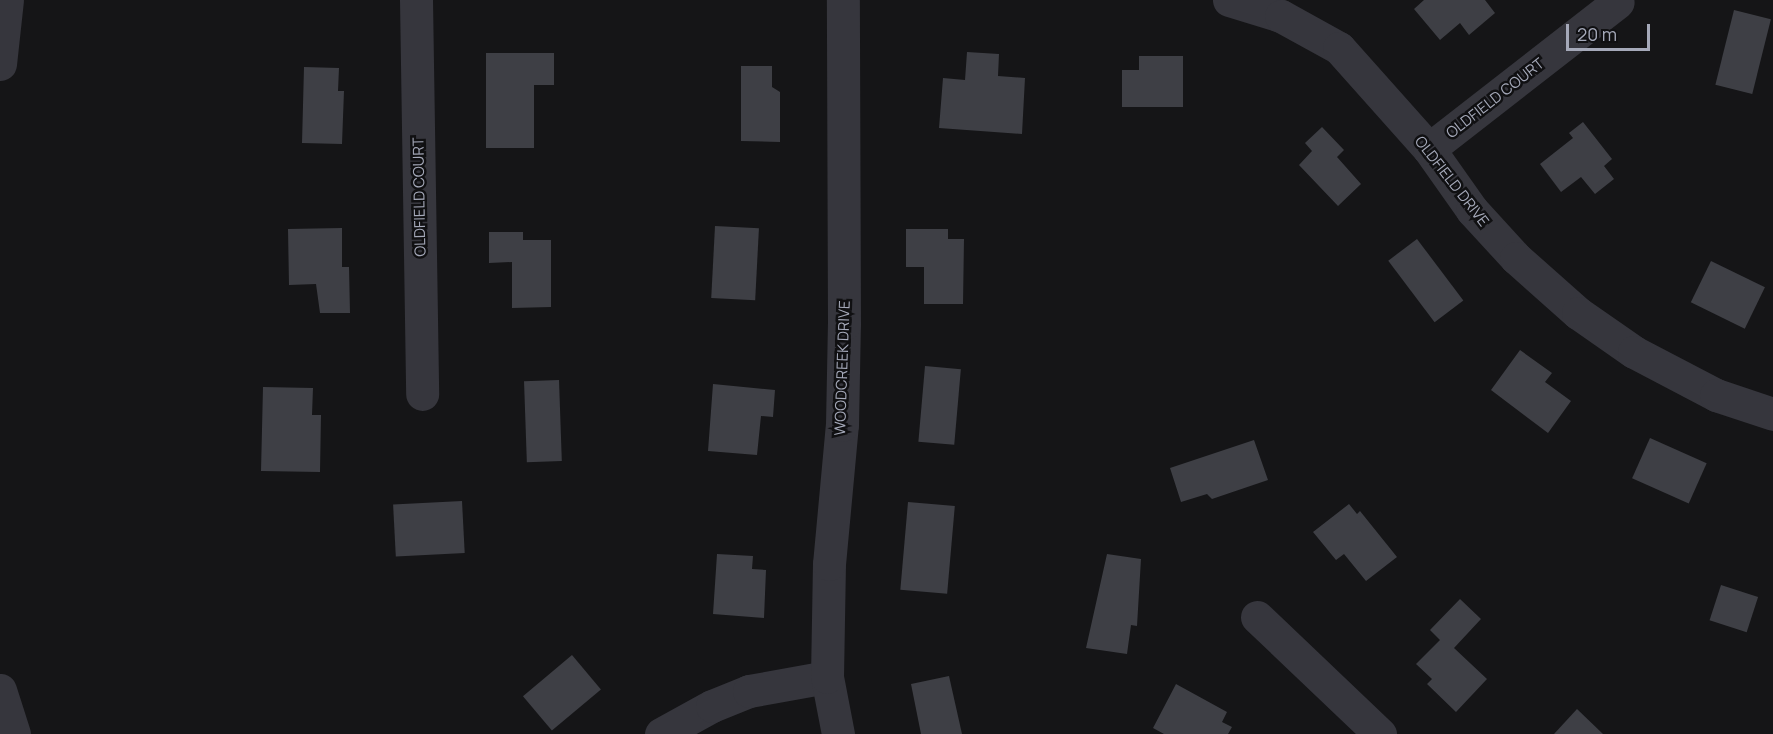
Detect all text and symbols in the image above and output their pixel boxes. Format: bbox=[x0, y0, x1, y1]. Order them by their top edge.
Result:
scale bar bbox=[1569, 12, 1653, 50]
text: 20 m bbox=[1577, 22, 1617, 46]
street label: OLDFIELD COURT bbox=[1442, 54, 1548, 142]
street label: OLDFIELD DRIVE bbox=[1411, 132, 1493, 230]
street label: OLDFIELD COURT bbox=[409, 137, 429, 257]
street label: WOODCREEK DRIVE bbox=[831, 300, 853, 436]

